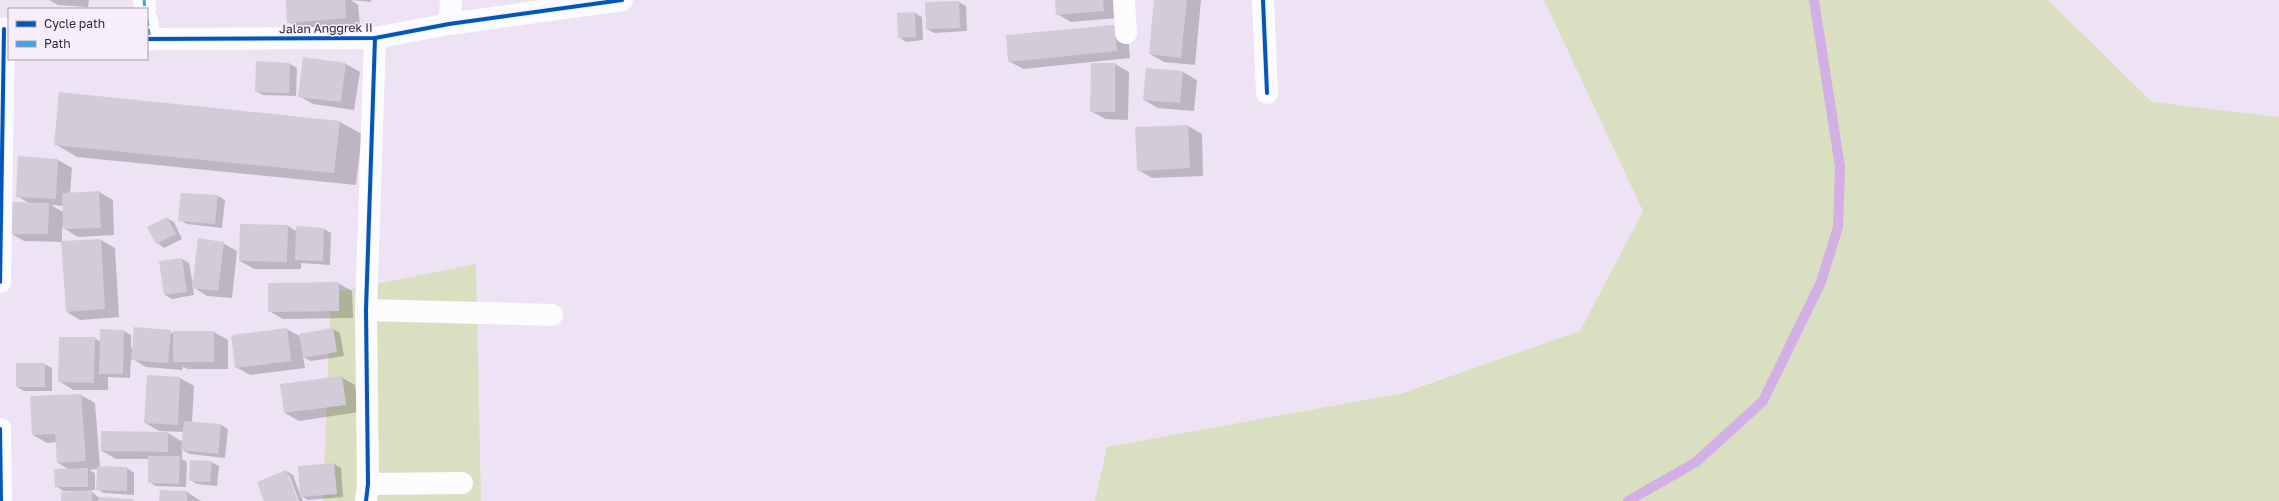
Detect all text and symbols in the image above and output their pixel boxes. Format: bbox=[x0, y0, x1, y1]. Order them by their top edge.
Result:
legend bbox=[8, 8, 148, 60]
text: Cycle path bbox=[44, 16, 105, 31]
street label: Jalan Anggrek II bbox=[279, 20, 373, 36]
text: Path bbox=[44, 36, 71, 51]

